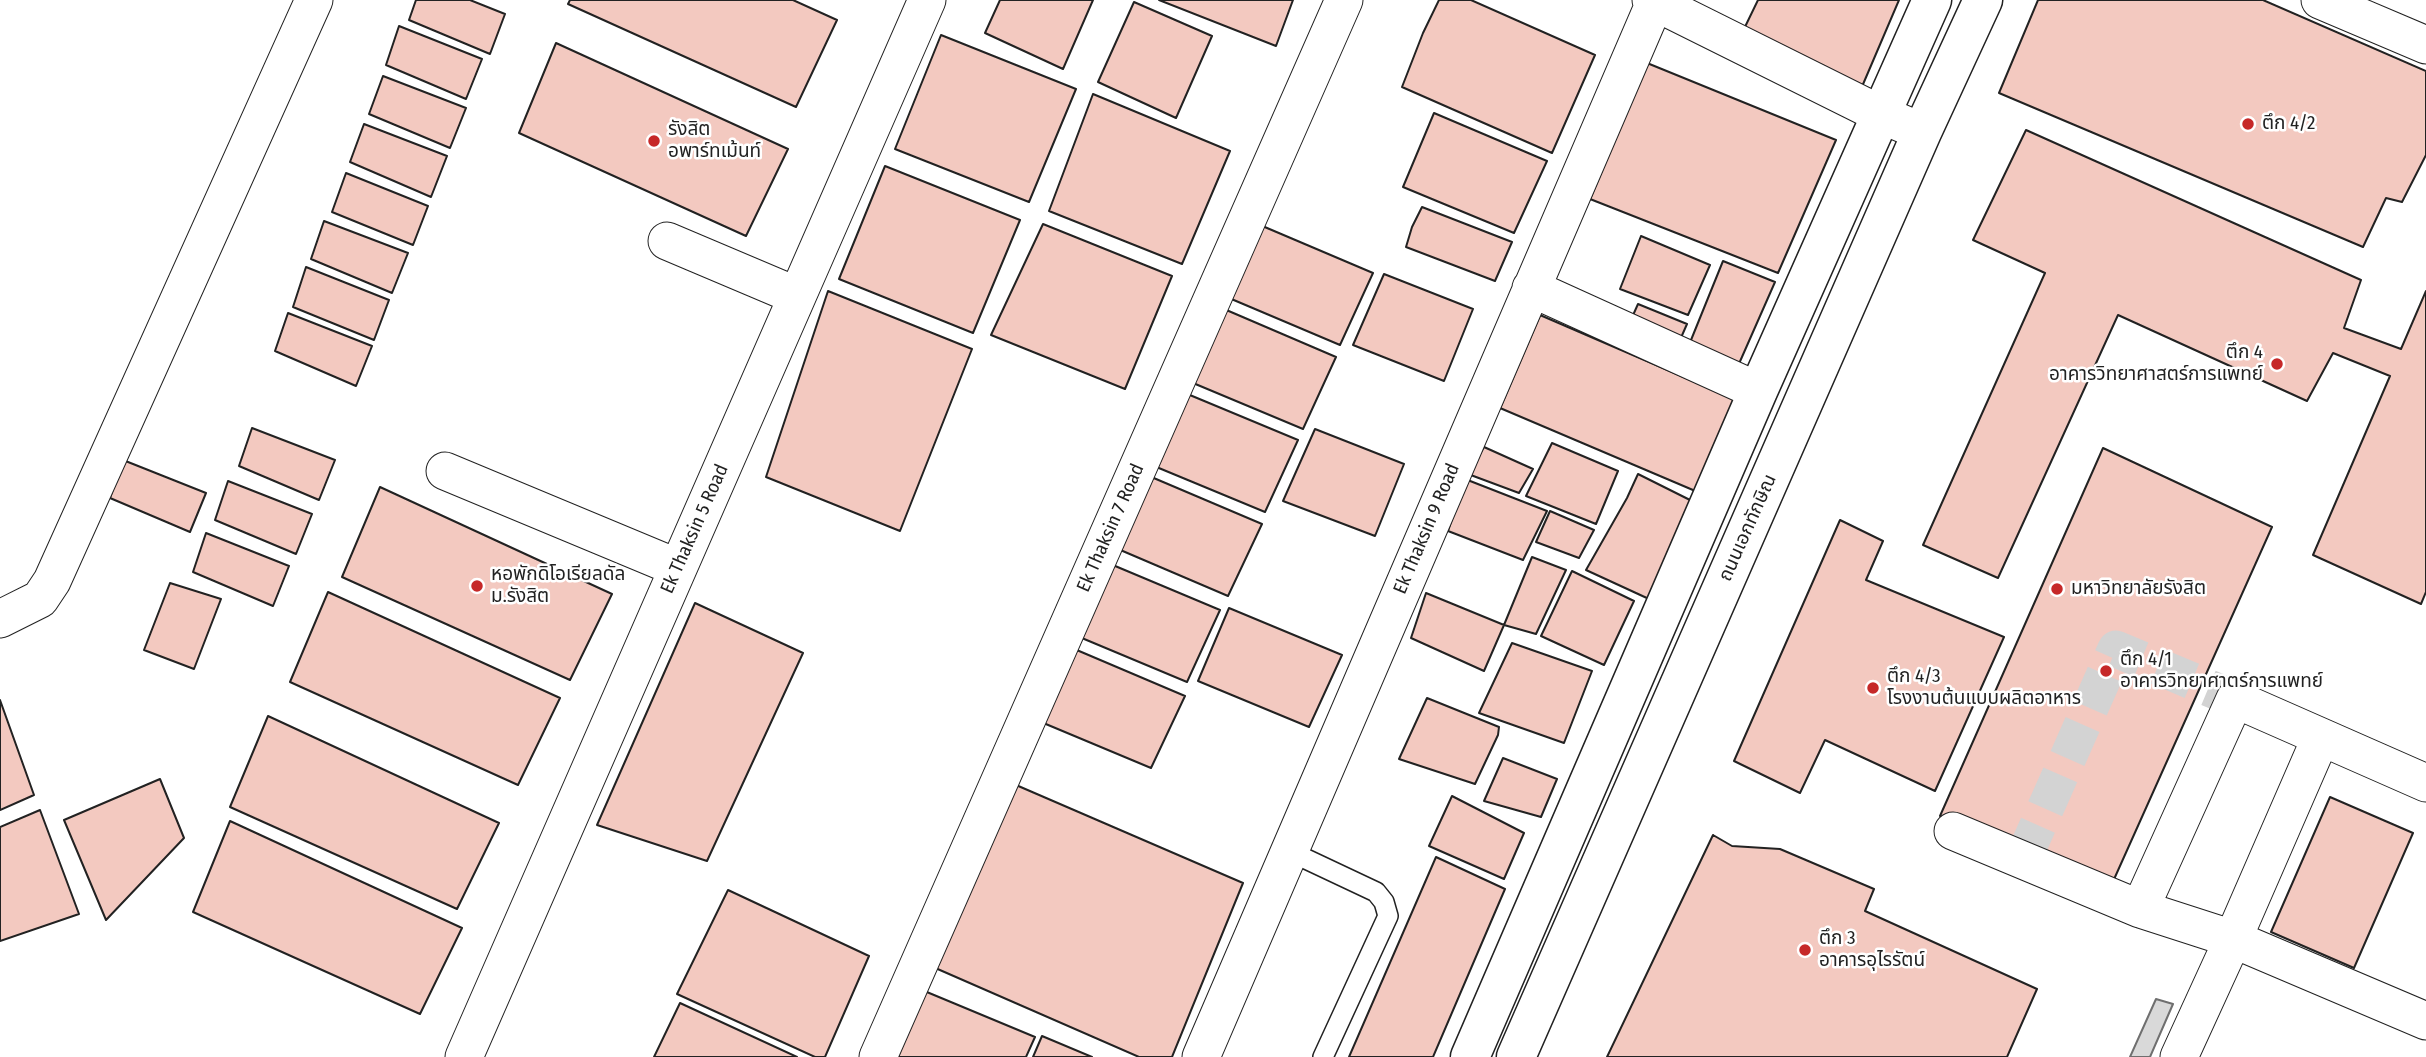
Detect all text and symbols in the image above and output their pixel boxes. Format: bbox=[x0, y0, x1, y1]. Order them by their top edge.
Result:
place label: ตึก 4/2 bbox=[2262, 113, 2315, 135]
marker: ตึก 4/2 bbox=[2240, 116, 2256, 132]
place label: รังสิต อพาร์ทเม้นท์ bbox=[668, 119, 761, 163]
marker: รังสิต อพาร์ทเม้นท์ bbox=[646, 133, 662, 149]
place label: ตึก 4 อาคารวิทยาศาสตร์การแพทย์ bbox=[2049, 342, 2263, 386]
marker: ตึก 4 อาคารวิทยาศาสตร์การแพทย์ bbox=[2269, 356, 2285, 372]
street label: Ek Thaksin 7 Road bbox=[1073, 460, 1149, 596]
street label: Ek Thaksin 9 Road bbox=[1389, 460, 1465, 598]
street label: Ek Thaksin 5 Road bbox=[656, 461, 734, 597]
street label: ถนนเอกทักษิณ bbox=[1714, 471, 1782, 585]
place label: หอพักดิโอเรียลดัล ม.รังสิต bbox=[491, 564, 625, 608]
marker: หอพักดิโอเรียลดัล ม.รังสิต bbox=[469, 578, 485, 594]
place label: มหาวิทยาลัยรังสิต bbox=[2071, 578, 2206, 600]
marker: มหาวิทยาลัยรังสิต bbox=[2049, 581, 2065, 597]
place label: ตึก 4/1 อาคารวิทยาศาตร์การแพทย์ bbox=[2120, 649, 2323, 693]
marker: ตึก 4/1 อาคารวิทยาศาตร์การแพทย์ bbox=[2098, 663, 2114, 679]
place label: ตึก 4/3 โรงงานต้นแบบผลิตอาหาร bbox=[1887, 666, 2081, 710]
marker: ตึก 4/3 โรงงานต้นแบบผลิตอาหาร bbox=[1865, 680, 1881, 696]
place label: ตึก 3 อาคารอุไรรัตน์ bbox=[1819, 928, 1925, 972]
marker: ตึก 3 อาคารอุไรรัตน์ bbox=[1797, 942, 1813, 958]

